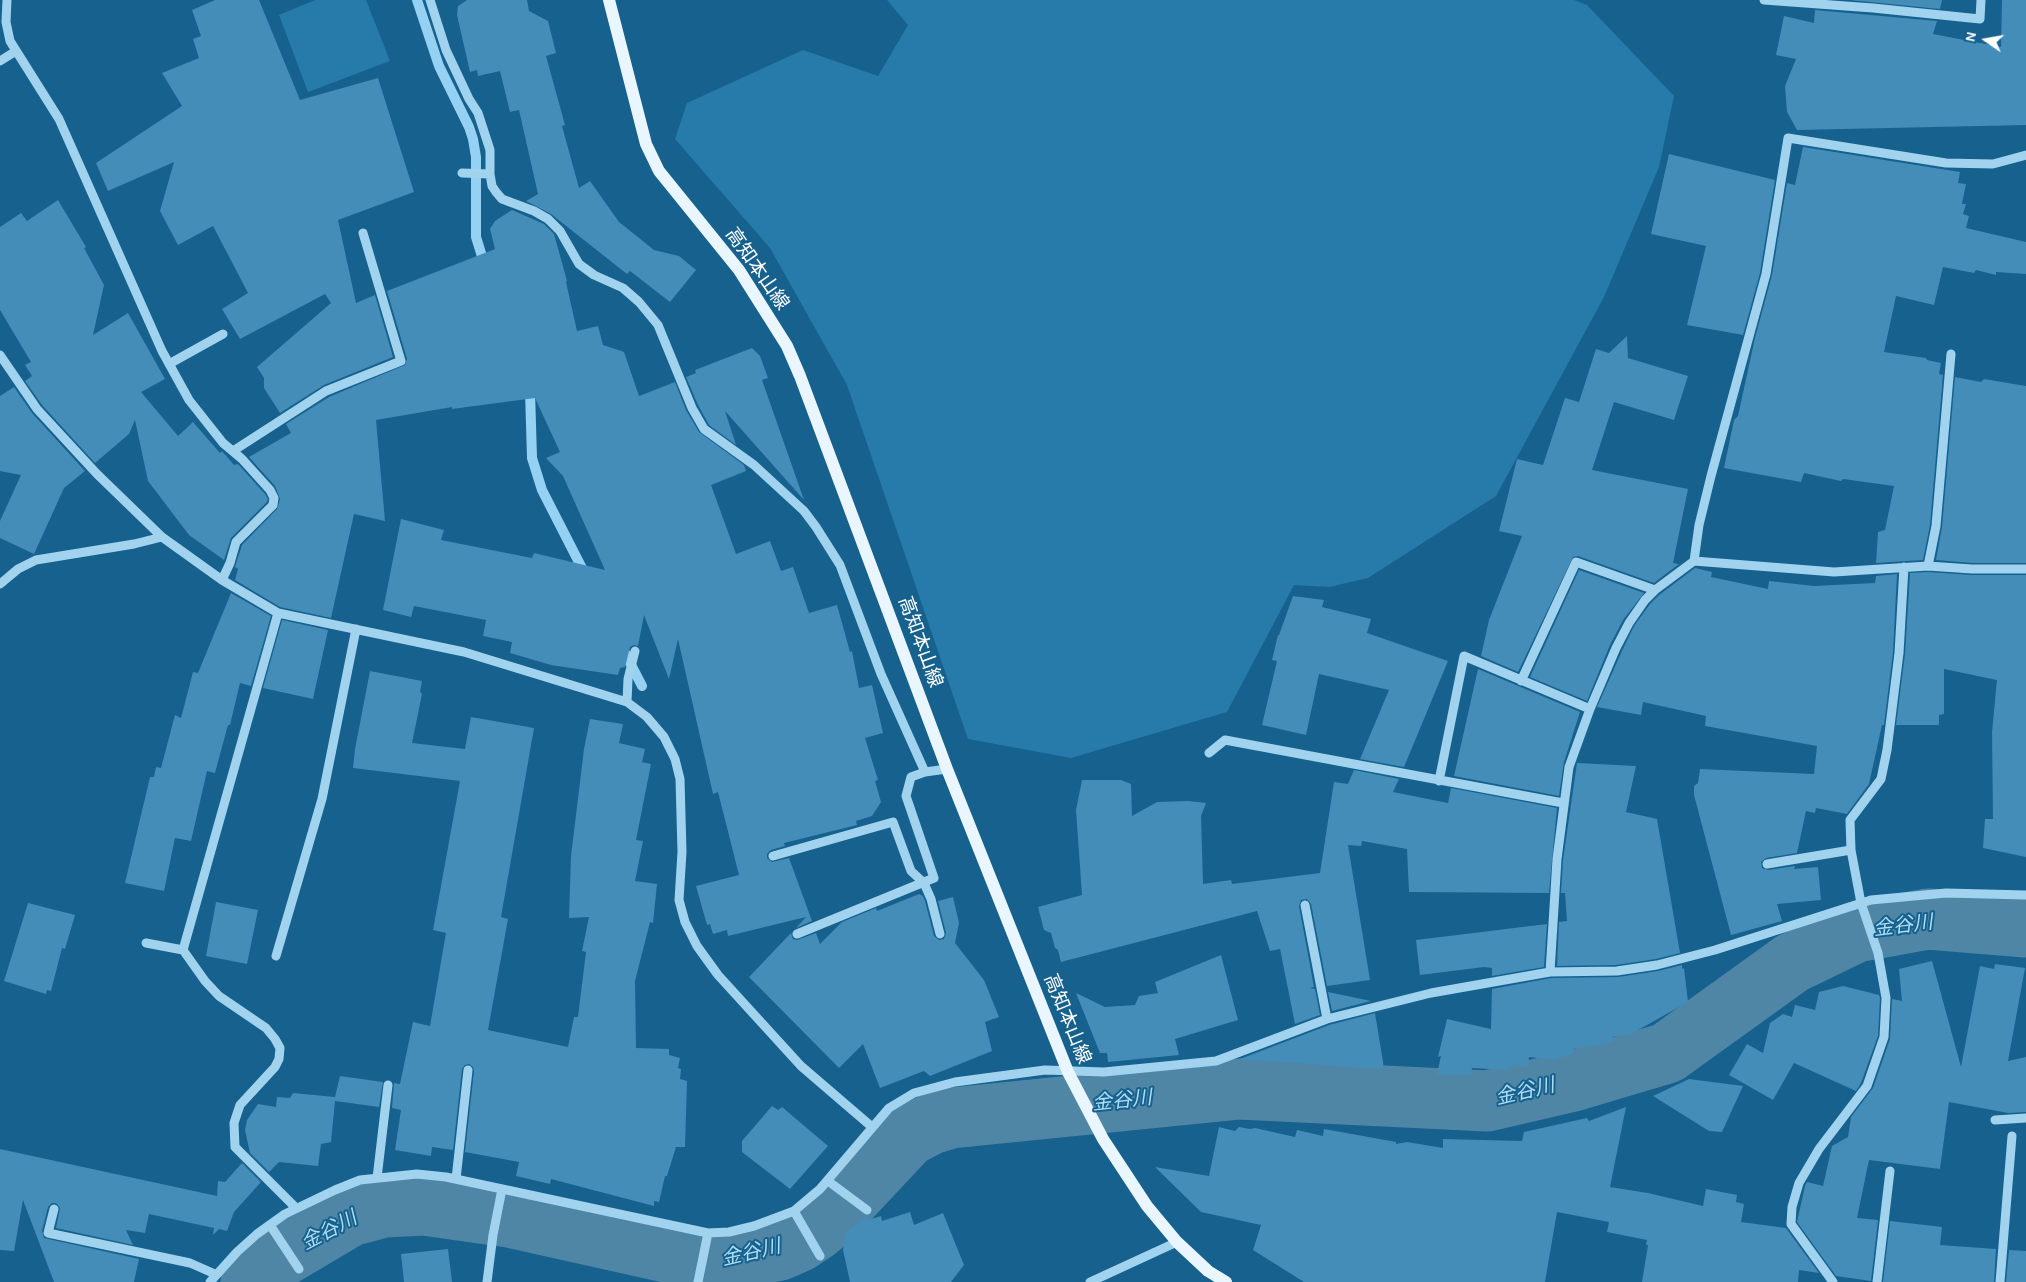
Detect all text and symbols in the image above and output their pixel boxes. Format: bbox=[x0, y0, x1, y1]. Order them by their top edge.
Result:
north arrow bbox=[1961, 15, 2011, 65]
text: N bbox=[1961, 30, 1980, 43]
street label: 高知本山線 bbox=[720, 224, 794, 314]
street label: 高知本山線 bbox=[893, 593, 947, 691]
water label: 金谷川 bbox=[1872, 910, 1934, 942]
street label: 高知本山線 bbox=[1039, 971, 1095, 1067]
water label: 金谷川 bbox=[1493, 1074, 1557, 1110]
water label: 金谷川 bbox=[1091, 1086, 1153, 1116]
water label: 金谷川 bbox=[297, 1206, 361, 1256]
water label: 金谷川 bbox=[719, 1235, 783, 1271]

